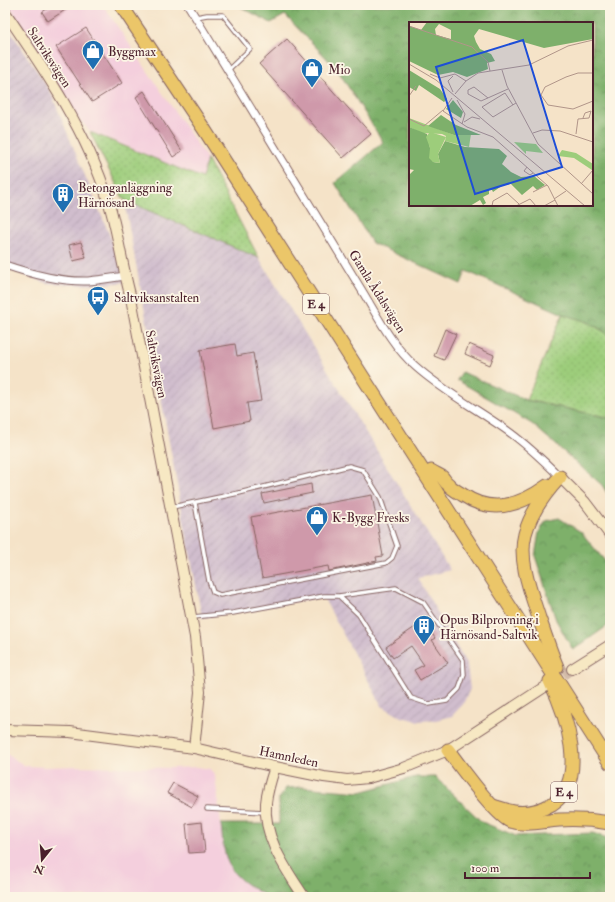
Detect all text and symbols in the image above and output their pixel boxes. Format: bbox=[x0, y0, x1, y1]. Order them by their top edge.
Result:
inset map bbox=[409, 22, 593, 206]
street label: Saltviksvägen bbox=[24, 24, 75, 91]
shop icon: Byggmax bbox=[80, 38, 106, 71]
place label: Byggmax bbox=[108, 44, 156, 61]
shop icon: Mio bbox=[299, 56, 325, 89]
place label: Mio bbox=[328, 62, 350, 78]
place label: Betonganläggning Härnösand bbox=[78, 180, 173, 211]
building icon: Betonganläggning Härnösand bbox=[50, 181, 76, 214]
street label: Gamla Ådalsvägen bbox=[345, 246, 410, 336]
bus stop icon: Saltviksanstalten bbox=[85, 284, 111, 317]
place label: Saltviksanstalten bbox=[114, 290, 200, 306]
road number: E 4 bbox=[303, 294, 329, 314]
street label: Saltviksvägen bbox=[142, 329, 171, 400]
shop icon: K-Bygg Fresks bbox=[304, 504, 330, 537]
place label: K-Bygg Fresks bbox=[332, 510, 410, 527]
place label: Opus Bilprovning i Härnösand-Saltvik bbox=[440, 612, 539, 643]
building icon: Opus Bilprovning i Härnösand-Saltvik bbox=[411, 613, 437, 646]
street label: Hamnleden bbox=[258, 743, 320, 771]
road number: E 4 bbox=[551, 782, 577, 802]
north arrow bbox=[22, 840, 62, 880]
scale bar bbox=[465, 854, 590, 880]
text: N bbox=[32, 861, 47, 877]
text: 100 m bbox=[471, 861, 500, 876]

